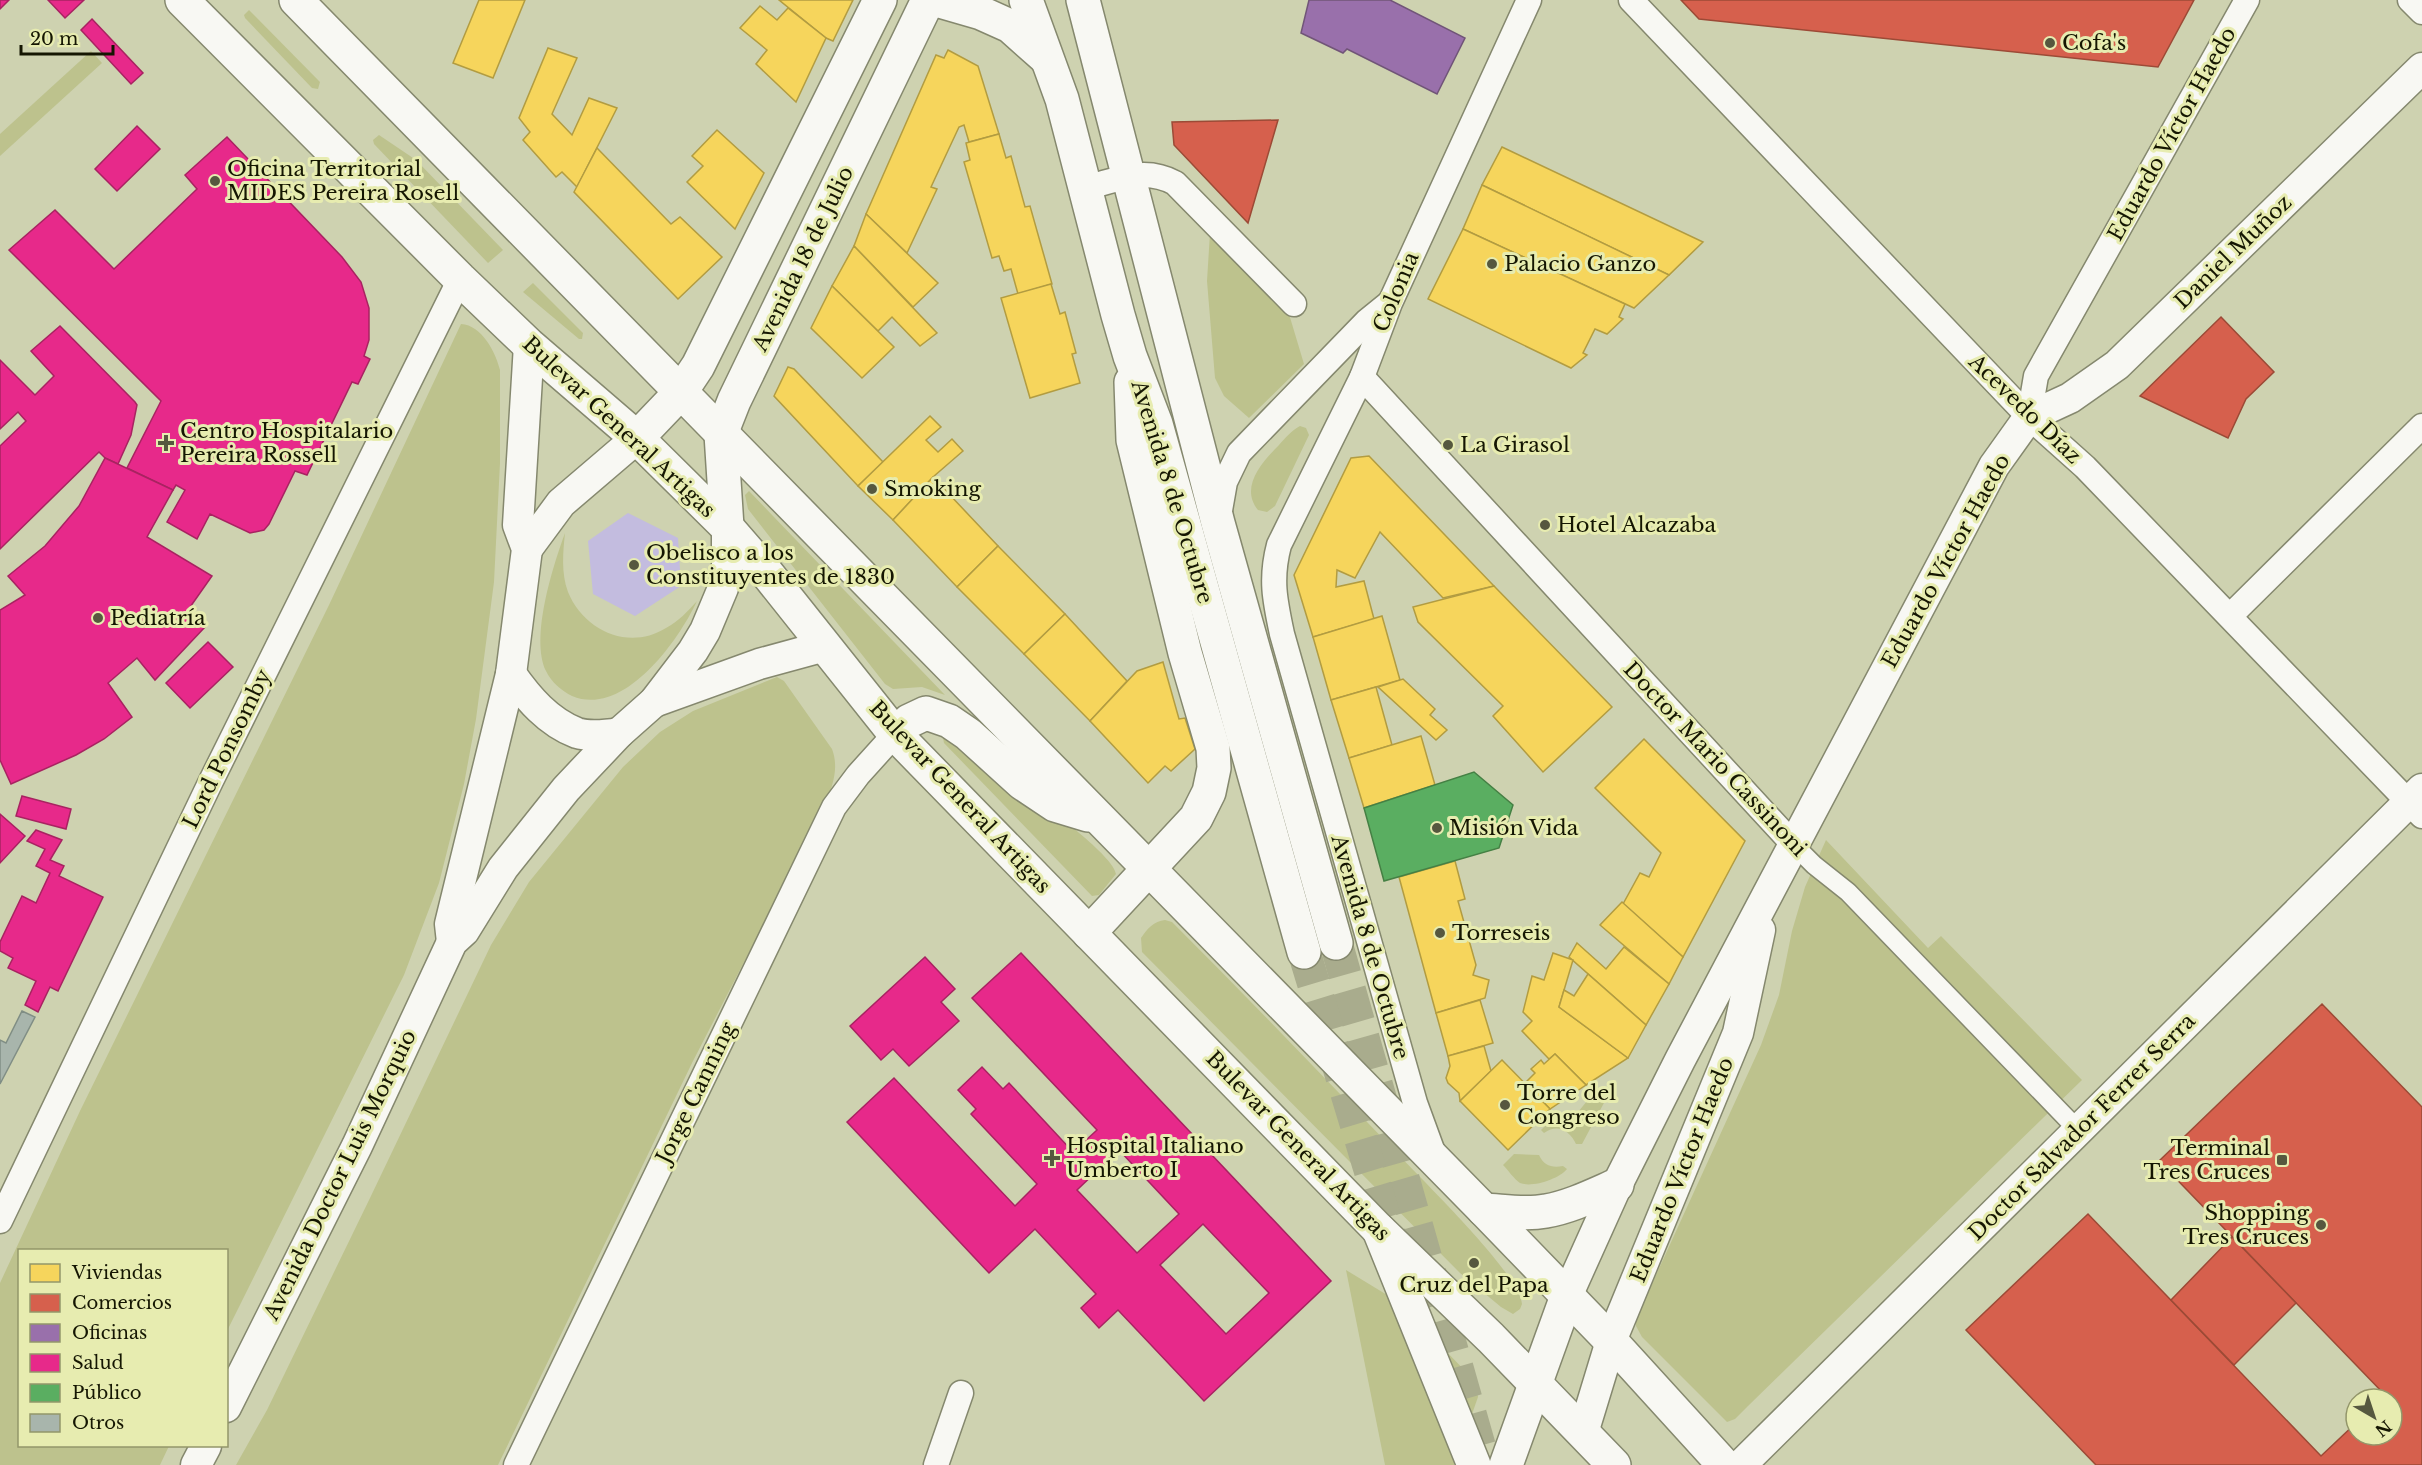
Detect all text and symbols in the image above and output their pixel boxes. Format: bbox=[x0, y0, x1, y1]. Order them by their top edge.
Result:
scale bar bbox=[21, 18, 112, 56]
street label: Eduardo Víctor Haedo bbox=[2102, 23, 2242, 245]
text: 20 m bbox=[30, 28, 78, 50]
place label: Cofa's bbox=[2062, 30, 2126, 56]
marker: Cofa's bbox=[2043, 36, 2057, 50]
place label: Oficina Territorial MIDES Pereira Rosell bbox=[227, 156, 459, 206]
street label: Avenida 18 de Julio bbox=[746, 162, 859, 357]
marker: Oficina Territorial MIDES Pereira Rosell bbox=[208, 174, 222, 188]
street label: Daniel Muñoz bbox=[2169, 190, 2297, 314]
street label: Colonia bbox=[1368, 248, 1425, 336]
place label: Palacio Ganzo bbox=[1504, 251, 1656, 277]
marker: Palacio Ganzo bbox=[1485, 257, 1499, 271]
street label: Bulevar General Artigas bbox=[517, 331, 721, 523]
street label: Acevedo Díaz bbox=[1963, 348, 2087, 469]
street label: Avenida 8 de Octubre bbox=[1125, 376, 1218, 607]
place label: Centro Hospitalario Pereira Rossell bbox=[180, 418, 393, 468]
place label: La Girasol bbox=[1460, 432, 1570, 458]
marker: Centro Hospitalario Pereira Rossell bbox=[157, 434, 175, 452]
marker: La Girasol bbox=[1441, 438, 1455, 452]
street label: Eduardo Víctor Haedo bbox=[1876, 450, 2016, 672]
place label: Smoking bbox=[884, 476, 981, 502]
marker: Smoking bbox=[865, 482, 879, 496]
place label: Hotel Alcazaba bbox=[1557, 512, 1717, 538]
marker: Hotel Alcazaba bbox=[1538, 518, 1552, 532]
place label: Obelisco a los Constituyentes de 1830 bbox=[646, 540, 895, 590]
marker: Obelisco a los Constituyentes de 1830 bbox=[627, 558, 641, 572]
place label: Pediatría bbox=[110, 605, 206, 631]
marker: Pediatría bbox=[91, 611, 105, 625]
street label: Doctor Mario Cassinoni bbox=[1618, 656, 1812, 862]
street label: Lord Ponsomby bbox=[177, 665, 277, 833]
street label: Bulevar General Artigas bbox=[864, 695, 1056, 899]
place label: Misión Vida bbox=[1449, 815, 1579, 841]
marker: Misión Vida bbox=[1430, 821, 1444, 835]
street label: Avenida 8 de Octubre bbox=[1325, 831, 1415, 1062]
place label: Torreseis bbox=[1452, 920, 1550, 946]
marker: Torreseis bbox=[1433, 926, 1447, 940]
street label: Doctor Salvador Ferrer Serra bbox=[1963, 1008, 2201, 1246]
street label: Jorge Canning bbox=[649, 1018, 742, 1170]
street label: Avenida Doctor Luis Morquio bbox=[258, 1026, 422, 1325]
street label: Bulevar General Artigas bbox=[1200, 1046, 1396, 1246]
street label: Eduardo Víctor Haedo bbox=[1625, 1054, 1739, 1286]
place label: Torre del Congreso bbox=[1517, 1080, 1620, 1130]
marker: Torre del Congreso bbox=[1498, 1098, 1512, 1112]
place label: Hospital Italiano Umberto I bbox=[1066, 1133, 1244, 1183]
place label: Terminal Tres Cruces bbox=[2144, 1135, 2270, 1185]
marker: Hospital Italiano Umberto I bbox=[1043, 1149, 1061, 1167]
marker: Terminal Tres Cruces bbox=[2275, 1153, 2289, 1167]
place label: Shopping Tres Cruces bbox=[2183, 1200, 2309, 1250]
marker: Shopping Tres Cruces bbox=[2314, 1218, 2328, 1232]
legend bbox=[18, 1249, 228, 1447]
marker: Cruz del Papa bbox=[1467, 1256, 1481, 1270]
text: Viviendas bbox=[71, 1262, 162, 1284]
place label: Cruz del Papa bbox=[1399, 1272, 1549, 1298]
text: Comercios bbox=[72, 1292, 172, 1314]
text: Oficinas bbox=[72, 1322, 147, 1344]
text: Salud bbox=[72, 1352, 124, 1374]
text: Público bbox=[72, 1382, 142, 1404]
north arrow bbox=[2344, 1387, 2404, 1447]
text: Otros bbox=[72, 1412, 124, 1434]
text: N bbox=[2371, 1416, 2396, 1441]

